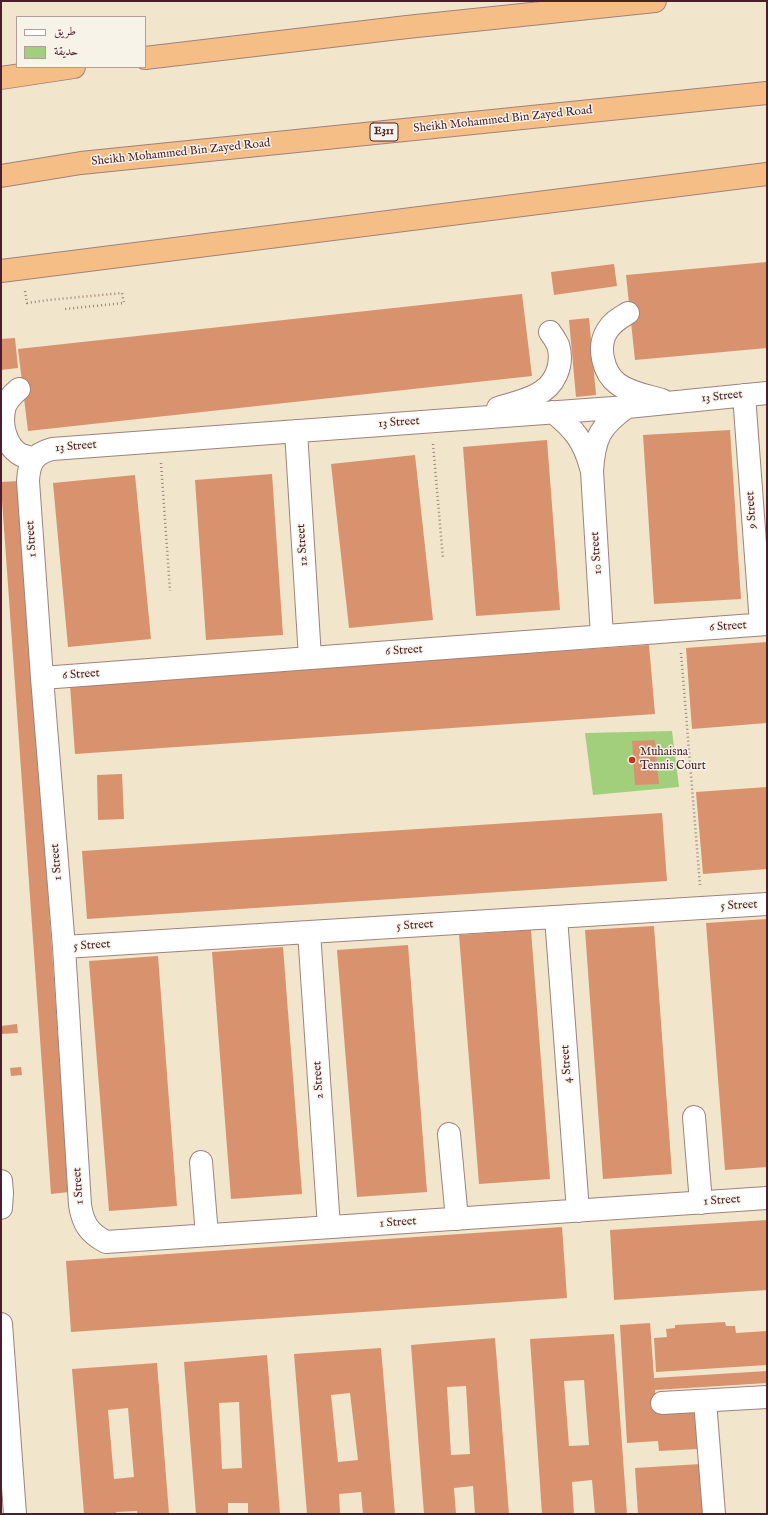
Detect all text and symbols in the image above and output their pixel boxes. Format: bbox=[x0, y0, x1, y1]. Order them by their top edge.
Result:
legend bbox=[16, 16, 146, 68]
text: طريق bbox=[54, 24, 76, 39]
text: حديقة bbox=[54, 44, 78, 59]
street label: Sheikh Mohammed Bin Zayed Road bbox=[413, 103, 593, 137]
road number: E311 bbox=[370, 123, 398, 141]
street label: Sheikh Mohammed Bin Zayed Road bbox=[91, 136, 271, 170]
street label: 13 Street bbox=[701, 388, 743, 406]
street label: 13 Street bbox=[378, 414, 420, 432]
street label: 13 Street bbox=[55, 438, 97, 456]
street label: 9 Street bbox=[744, 491, 760, 529]
street label: 1 Street bbox=[24, 520, 40, 558]
street label: 12 Street bbox=[294, 523, 312, 567]
street label: 10 Street bbox=[588, 531, 606, 575]
street label: 6 Street bbox=[709, 619, 747, 635]
street label: 6 Street bbox=[385, 643, 423, 659]
street label: 6 Street bbox=[62, 667, 100, 683]
place label: Muhaisna Tennis Court bbox=[640, 746, 706, 774]
marker: Muhaisna Tennis Court bbox=[627, 755, 637, 765]
street label: 1 Street bbox=[48, 843, 66, 881]
street label: 5 Street bbox=[720, 898, 758, 914]
street label: 5 Street bbox=[396, 918, 434, 934]
street label: 5 Street bbox=[73, 938, 111, 954]
street label: 4 Street bbox=[558, 1044, 576, 1084]
street label: 2 Street bbox=[310, 1061, 328, 1099]
street label: 1 Street bbox=[71, 1167, 87, 1205]
street label: 1 Street bbox=[703, 1193, 741, 1209]
street label: 1 Street bbox=[379, 1215, 417, 1231]

